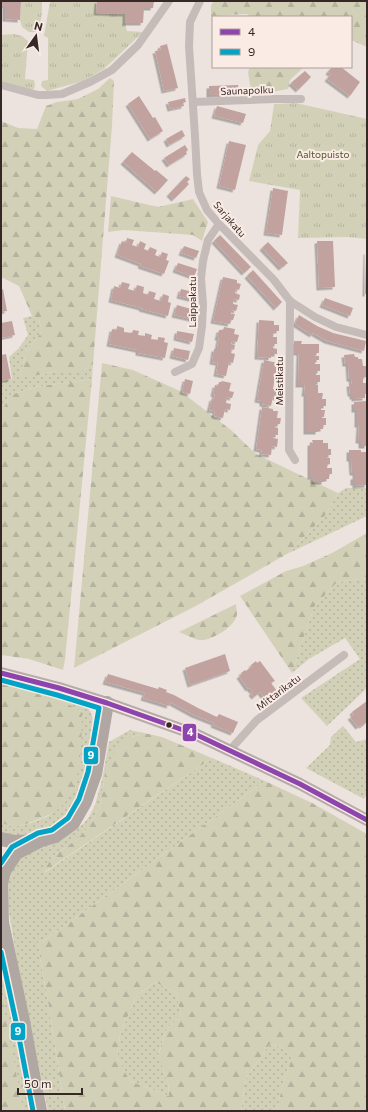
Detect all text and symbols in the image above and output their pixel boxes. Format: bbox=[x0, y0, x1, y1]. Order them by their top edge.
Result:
north arrow bbox=[16, 16, 56, 56]
legend bbox=[212, 16, 352, 68]
text: N bbox=[33, 19, 44, 33]
text: 4 bbox=[248, 24, 255, 38]
text: 9 bbox=[248, 44, 255, 58]
street label: Saunapolku bbox=[220, 83, 274, 97]
park label: Aaltopuisto bbox=[296, 148, 350, 160]
street label: Sarjakatu bbox=[211, 199, 249, 239]
street label: Laippakatu bbox=[186, 277, 198, 327]
street label: Meistikatu bbox=[273, 357, 285, 405]
street label: Mittarikatu bbox=[253, 671, 303, 713]
unlabelled marker bbox=[164, 720, 174, 730]
line badge: 4 bbox=[182, 723, 197, 742]
text: 4 bbox=[187, 725, 194, 738]
line badge: 9 bbox=[83, 746, 99, 765]
text: 9 bbox=[88, 748, 95, 761]
line badge: 9 bbox=[10, 1022, 26, 1041]
text: 9 bbox=[15, 1024, 22, 1037]
scale bar bbox=[18, 1070, 82, 1096]
text: 50 m bbox=[24, 1076, 52, 1090]

